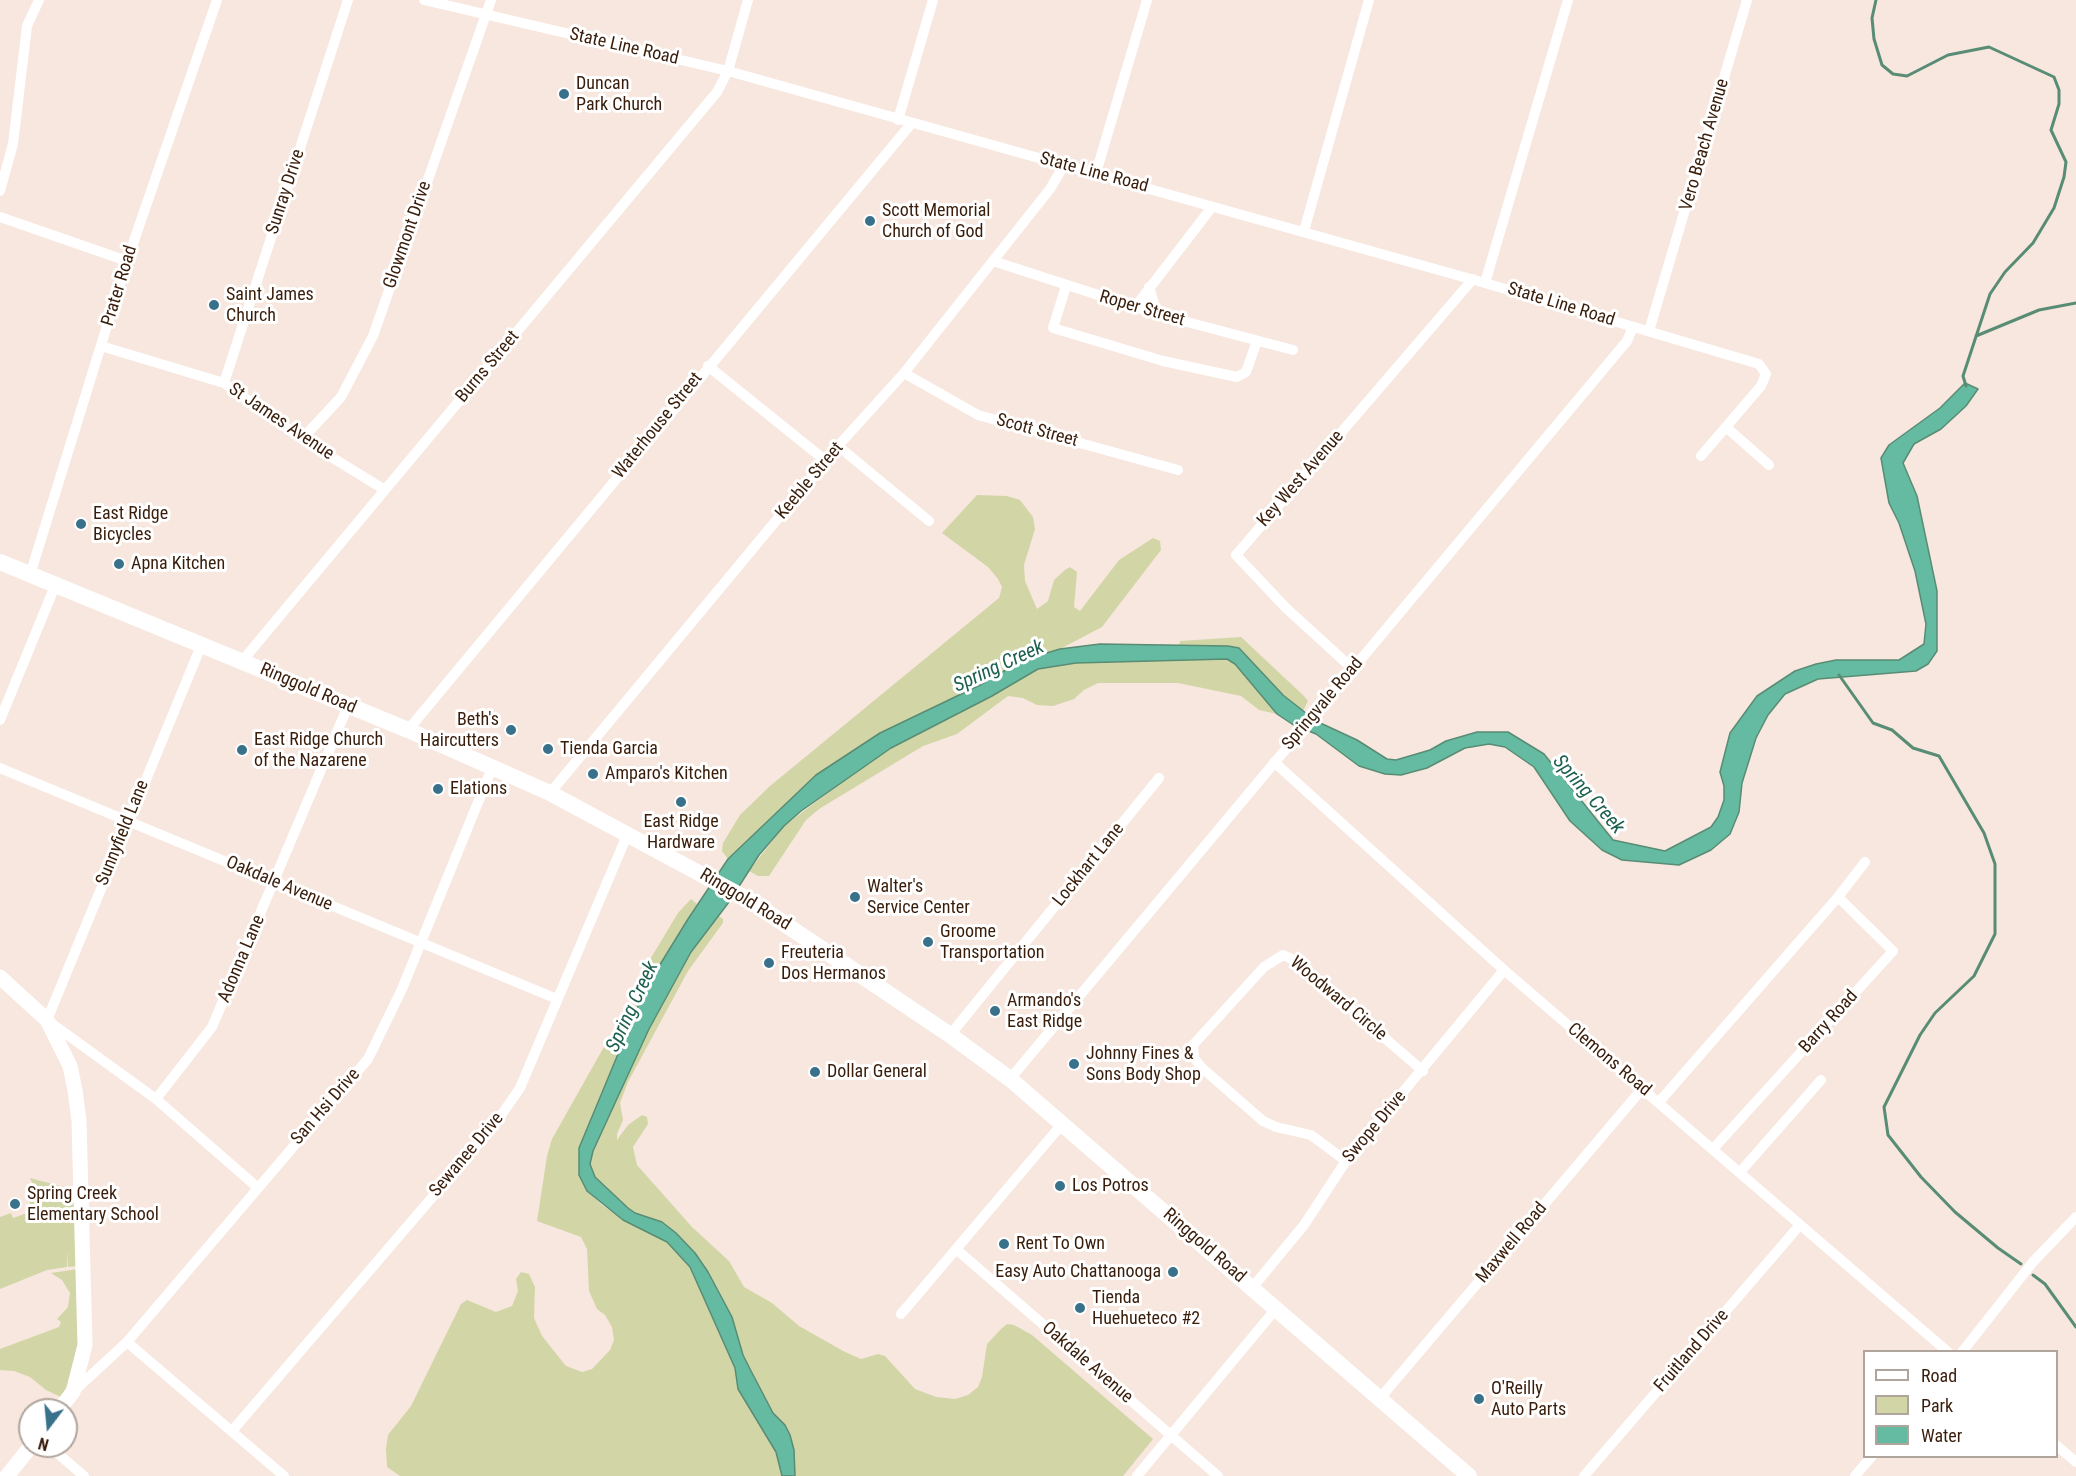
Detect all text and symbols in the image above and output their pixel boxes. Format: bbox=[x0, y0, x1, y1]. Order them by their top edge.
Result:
street label: State Line Road bbox=[567, 24, 681, 70]
place label: Duncan Park Church bbox=[576, 73, 662, 116]
street label: Vero Beach Avenue bbox=[1676, 76, 1734, 214]
marker: Duncan Park Church bbox=[557, 87, 571, 101]
street label: Sunray Drive bbox=[262, 147, 310, 237]
street label: State Line Road bbox=[1037, 148, 1151, 198]
street label: Glowmont Drive bbox=[380, 178, 436, 292]
place label: Scott Memorial Church of God bbox=[882, 200, 990, 242]
marker: Scott Memorial Church of God bbox=[863, 214, 877, 228]
street label: Prater Road bbox=[98, 243, 142, 329]
street label: State Line Road bbox=[1505, 278, 1617, 332]
place label: Saint James Church bbox=[226, 284, 314, 326]
street label: Roper Street bbox=[1097, 287, 1187, 331]
marker: Saint James Church bbox=[207, 298, 221, 312]
street label: Burns Street bbox=[452, 327, 524, 407]
street label: Waterhouse Street bbox=[608, 368, 708, 484]
street label: St James Avenue bbox=[224, 379, 338, 465]
street label: Scott Street bbox=[994, 410, 1080, 452]
street label: Key West Avenue bbox=[1253, 426, 1349, 532]
street label: Keeble Street bbox=[771, 438, 849, 524]
place label: East Ridge Bicycles bbox=[93, 503, 168, 546]
marker: East Ridge Bicycles bbox=[74, 517, 88, 531]
place label: Apna Kitchen bbox=[131, 553, 225, 575]
marker: Apna Kitchen bbox=[112, 557, 126, 571]
water label: Spring Creek bbox=[950, 636, 1048, 698]
street label: Springvale Road bbox=[1278, 653, 1368, 755]
street label: Ringgold Road bbox=[257, 659, 359, 719]
place label: Beth's Haircutters bbox=[420, 709, 499, 752]
marker: Beth's Haircutters bbox=[504, 723, 518, 737]
place label: East Ridge Church of the Nazarene bbox=[254, 729, 383, 771]
place label: Tienda Garcia bbox=[560, 738, 658, 760]
marker: Tienda Garcia bbox=[541, 742, 555, 756]
marker: East Ridge Church of the Nazarene bbox=[235, 743, 249, 757]
water label: Spring Creek bbox=[1547, 750, 1629, 840]
place label: Amparo's Kitchen bbox=[605, 763, 728, 785]
marker: Amparo's Kitchen bbox=[586, 767, 600, 781]
street label: Sunnyfield Lane bbox=[92, 777, 154, 889]
place label: Elations bbox=[450, 778, 507, 800]
marker: Elations bbox=[431, 782, 445, 796]
marker: East Ridge Hardware bbox=[674, 795, 688, 809]
place label: East Ridge Hardware bbox=[643, 811, 719, 854]
street label: Lockhart Lane bbox=[1049, 819, 1129, 911]
street label: Oakdale Avenue bbox=[223, 852, 335, 916]
street label: Ringgold Road bbox=[695, 864, 795, 936]
place label: Walter's Service Center bbox=[867, 876, 970, 918]
marker: Walter's Service Center bbox=[848, 890, 862, 904]
street label: Adonna Lane bbox=[214, 912, 270, 1006]
place label: Groome Transportation bbox=[940, 921, 1044, 964]
marker: Groome Transportation bbox=[921, 935, 935, 949]
place label: Freuteria Dos Hermanos bbox=[781, 942, 886, 984]
street label: Woodward Circle bbox=[1285, 952, 1391, 1046]
marker: Freuteria Dos Hermanos bbox=[762, 956, 776, 970]
water label: Spring Creek bbox=[602, 958, 664, 1056]
street label: Barry Road bbox=[1795, 986, 1863, 1058]
place label: Armando's East Ridge bbox=[1007, 990, 1082, 1032]
marker: Armando's East Ridge bbox=[988, 1004, 1002, 1018]
street label: Clemons Road bbox=[1563, 1019, 1655, 1101]
place label: Johnny Fines & Sons Body Shop bbox=[1086, 1043, 1201, 1086]
marker: Johnny Fines & Sons Body Shop bbox=[1067, 1057, 1081, 1071]
place label: Dollar General bbox=[827, 1061, 927, 1083]
street label: San Hsi Drive bbox=[287, 1064, 365, 1150]
marker: Dollar General bbox=[808, 1065, 822, 1079]
street label: Swope Drive bbox=[1339, 1087, 1411, 1167]
street label: Sewanee Drive bbox=[425, 1108, 509, 1202]
place label: Los Potros bbox=[1072, 1175, 1149, 1197]
marker: Los Potros bbox=[1053, 1179, 1067, 1193]
place label: Spring Creek Elementary School bbox=[27, 1183, 159, 1226]
marker: Spring Creek Elementary School bbox=[8, 1197, 22, 1211]
street label: Maxwell Road bbox=[1472, 1198, 1552, 1288]
street label: Ringgold Road bbox=[1158, 1204, 1250, 1288]
place label: Rent To Own bbox=[1016, 1233, 1105, 1255]
marker: Rent To Own bbox=[997, 1237, 1011, 1251]
place label: Easy Auto Chattanooga bbox=[995, 1261, 1161, 1283]
marker: Easy Auto Chattanooga bbox=[1166, 1265, 1180, 1279]
place label: Tienda Huehueteco #2 bbox=[1092, 1287, 1200, 1330]
marker: Tienda Huehueteco #2 bbox=[1073, 1301, 1087, 1315]
street label: Fruitland Drive bbox=[1650, 1305, 1734, 1397]
street label: Oakdale Avenue bbox=[1037, 1318, 1137, 1408]
legend bbox=[1863, 1350, 2058, 1458]
text: Road bbox=[1921, 1365, 1957, 1386]
place label: O'Reilly Auto Parts bbox=[1491, 1378, 1566, 1420]
marker: O'Reilly Auto Parts bbox=[1472, 1392, 1486, 1406]
text: Park bbox=[1921, 1395, 1953, 1416]
north arrow bbox=[18, 1398, 78, 1458]
text: Water bbox=[1921, 1425, 1962, 1446]
text: N bbox=[36, 1433, 51, 1454]

